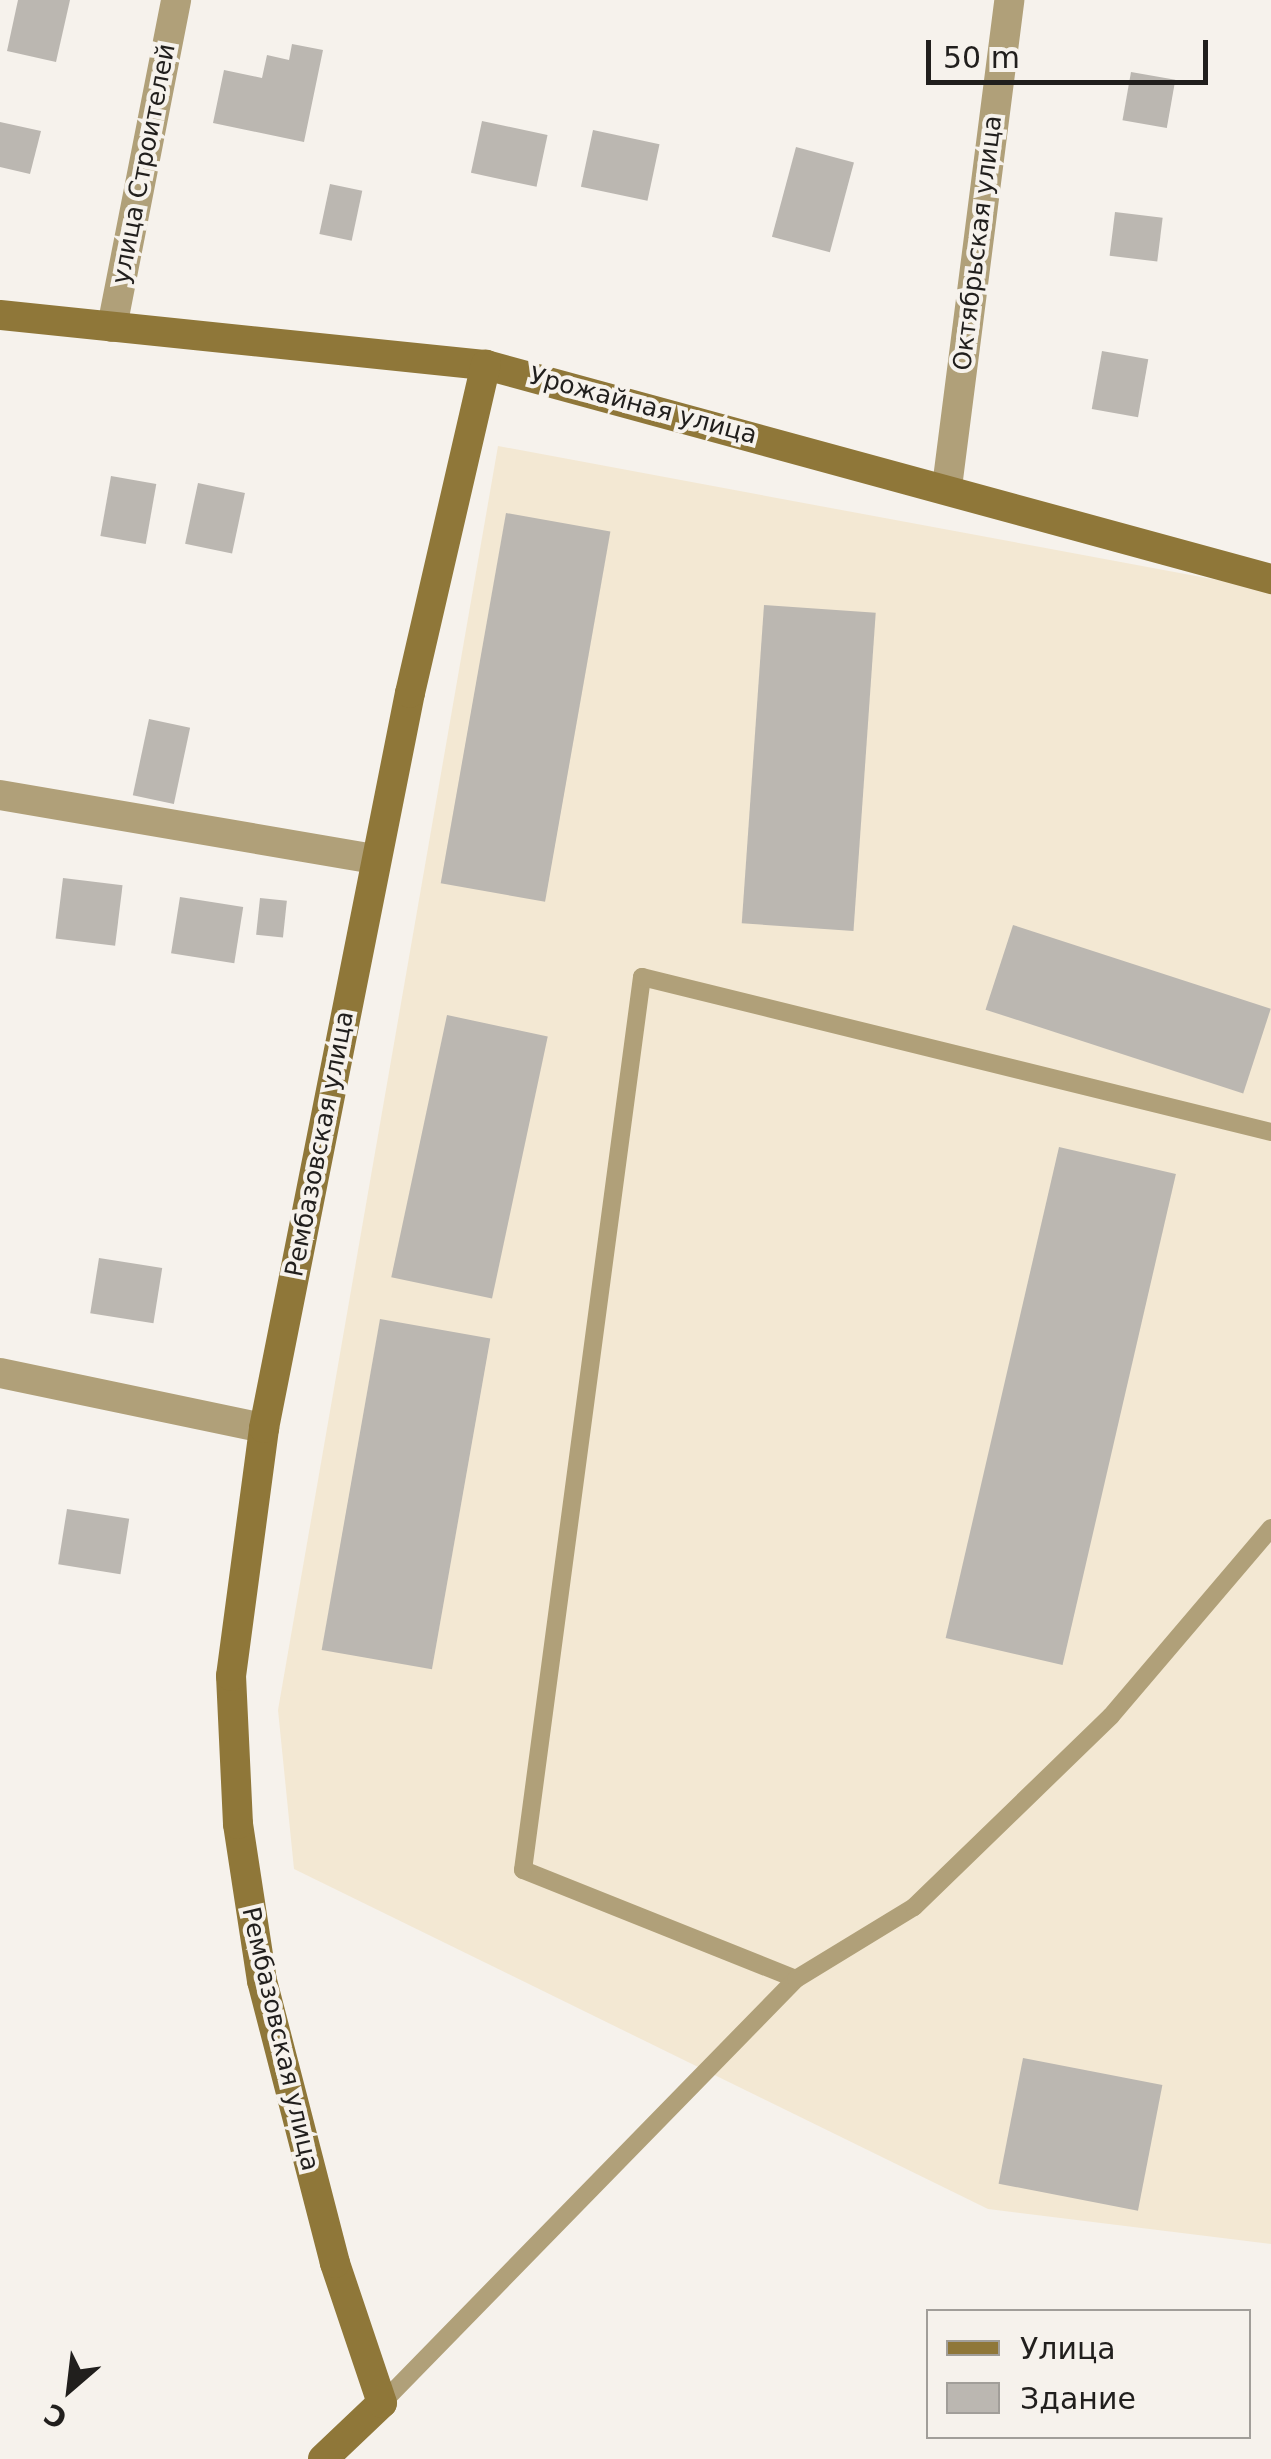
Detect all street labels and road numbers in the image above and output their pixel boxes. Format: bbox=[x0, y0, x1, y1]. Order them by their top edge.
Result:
street label: улица Строителей bbox=[106, 41, 182, 287]
street label: Октябрьская улица bbox=[947, 114, 1009, 372]
street label: Урожайная улица bbox=[526, 361, 760, 451]
street label: Рембазовская улица bbox=[280, 1009, 360, 1279]
street label: Рембазовская улица bbox=[235, 1904, 325, 2174]

